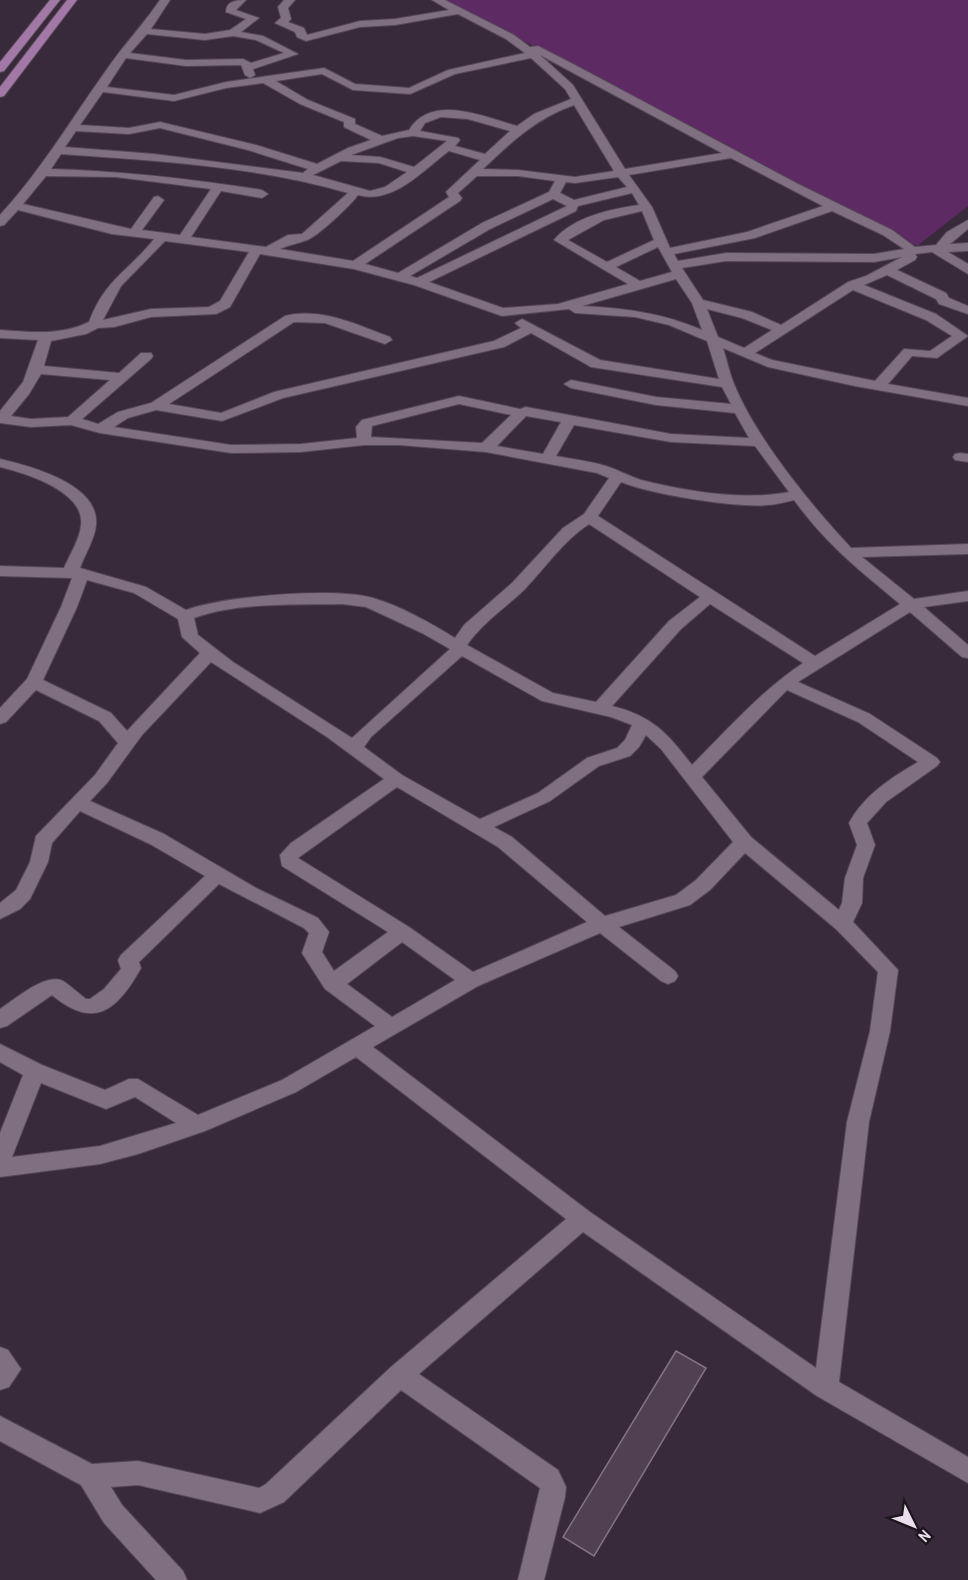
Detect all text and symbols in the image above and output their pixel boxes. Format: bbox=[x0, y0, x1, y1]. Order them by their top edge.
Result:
north arrow bbox=[884, 1496, 944, 1556]
text: N bbox=[914, 1525, 936, 1547]

